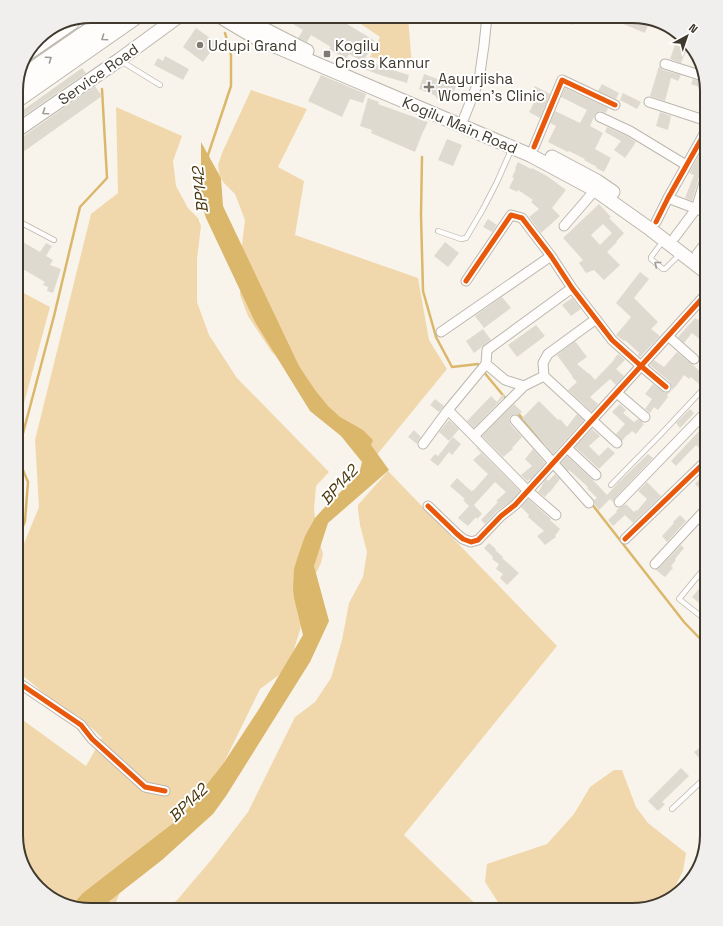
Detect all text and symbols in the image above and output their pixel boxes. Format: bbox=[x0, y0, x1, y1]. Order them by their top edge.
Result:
north arrow bbox=[667, 16, 707, 56]
text: N bbox=[686, 21, 701, 36]
one-way arrow bbox=[101, 33, 108, 41]
place label: Udupi Grand bbox=[208, 36, 297, 55]
place label: Kogilu Cross Kannur bbox=[335, 36, 430, 72]
street label: Service Road bbox=[54, 39, 142, 109]
marker: Udupi Grand bbox=[195, 40, 205, 50]
marker: Kogilu Cross Kannur bbox=[322, 49, 332, 59]
one-way arrow bbox=[45, 57, 52, 64]
place label: Aayurjisha Women's Clinic bbox=[438, 69, 545, 105]
marker: Aayurjisha Women's Clinic bbox=[423, 81, 435, 93]
street label: Kogilu Main Road bbox=[400, 92, 520, 158]
one-way arrow bbox=[42, 107, 49, 114]
water label: BP142 bbox=[187, 163, 213, 214]
one-way arrow bbox=[655, 261, 662, 268]
water label: BP142 bbox=[316, 459, 364, 509]
water label: BP142 bbox=[164, 778, 214, 827]

